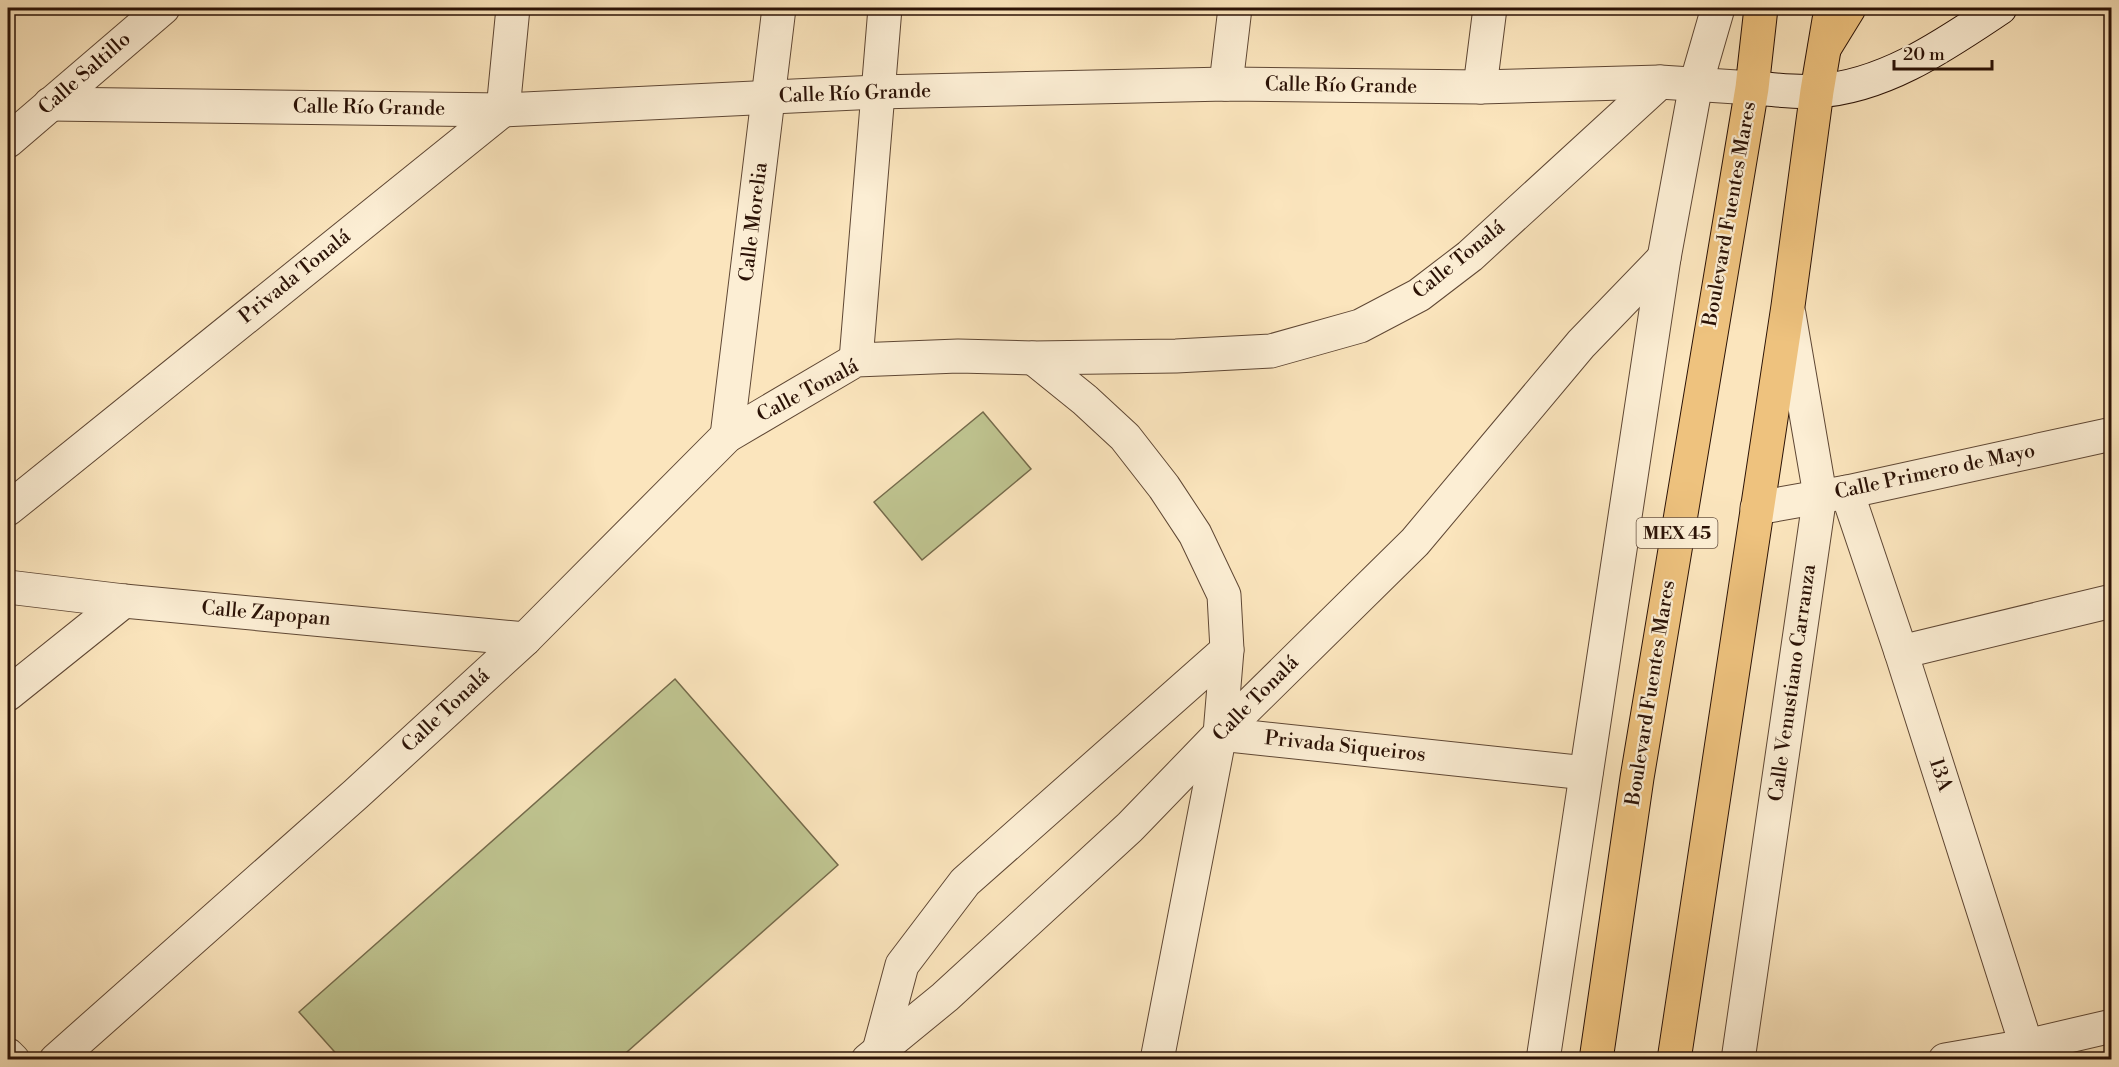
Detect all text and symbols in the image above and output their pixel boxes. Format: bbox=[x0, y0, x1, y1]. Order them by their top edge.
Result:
street label: Calle Saltillo bbox=[34, 27, 136, 121]
scale bar bbox=[1894, 33, 1992, 71]
text: 20 m bbox=[1903, 43, 1945, 66]
street label: Calle Río Grande bbox=[1265, 72, 1417, 100]
street label: Calle Río Grande bbox=[778, 79, 932, 109]
street label: Calle Río Grande bbox=[293, 94, 445, 122]
street label: Boulevard Fuentes Mares bbox=[1698, 100, 1762, 329]
street label: Calle Morelia bbox=[734, 160, 774, 283]
street label: Calle Tonalá bbox=[1408, 215, 1511, 305]
street label: Privada Tonalá bbox=[234, 224, 357, 330]
street label: Calle Tonalá bbox=[753, 353, 864, 428]
street label: Calle Primero de Mayo bbox=[1832, 439, 2038, 505]
road number: MEX 45 bbox=[1636, 518, 1718, 548]
street label: Calle Venustiano Carranza bbox=[1764, 562, 1822, 803]
street label: Boulevard Fuentes Mares bbox=[1621, 578, 1681, 809]
street label: Calle Zapopan bbox=[200, 596, 332, 632]
street label: Calle Tonalá bbox=[1208, 650, 1305, 747]
street label: Calle Tonalá bbox=[397, 663, 496, 758]
street label: Privada Siqueiros bbox=[1263, 726, 1427, 768]
street label: 13A bbox=[1923, 755, 1957, 796]

